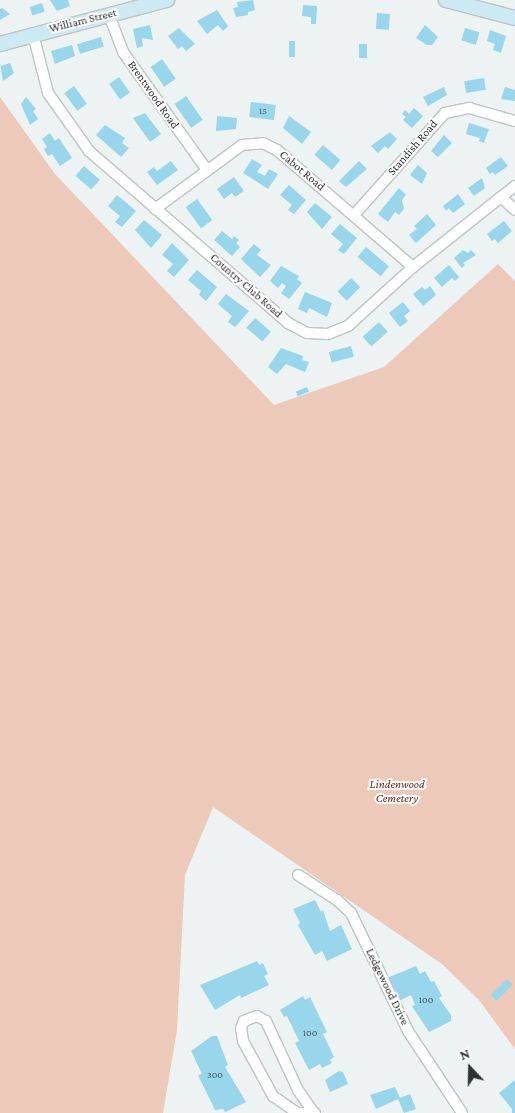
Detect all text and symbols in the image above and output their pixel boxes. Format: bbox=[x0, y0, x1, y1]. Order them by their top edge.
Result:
street label: William Street bbox=[48, 6, 118, 36]
street label: Brentwood Road bbox=[124, 58, 182, 132]
house number: 15 bbox=[259, 105, 267, 117]
street label: Standish Road bbox=[385, 117, 441, 179]
street label: Cabot Road bbox=[276, 148, 328, 194]
street label: Country Club Road bbox=[207, 251, 285, 321]
park label: Lindenwood Cemetery bbox=[369, 778, 425, 806]
street label: Ledgewood Drive bbox=[362, 946, 412, 1028]
house number: 100 bbox=[419, 994, 433, 1006]
house number: 100 bbox=[303, 1027, 317, 1039]
north arrow bbox=[445, 1043, 495, 1093]
text: N bbox=[457, 1045, 472, 1063]
house number: 300 bbox=[207, 1069, 223, 1081]

